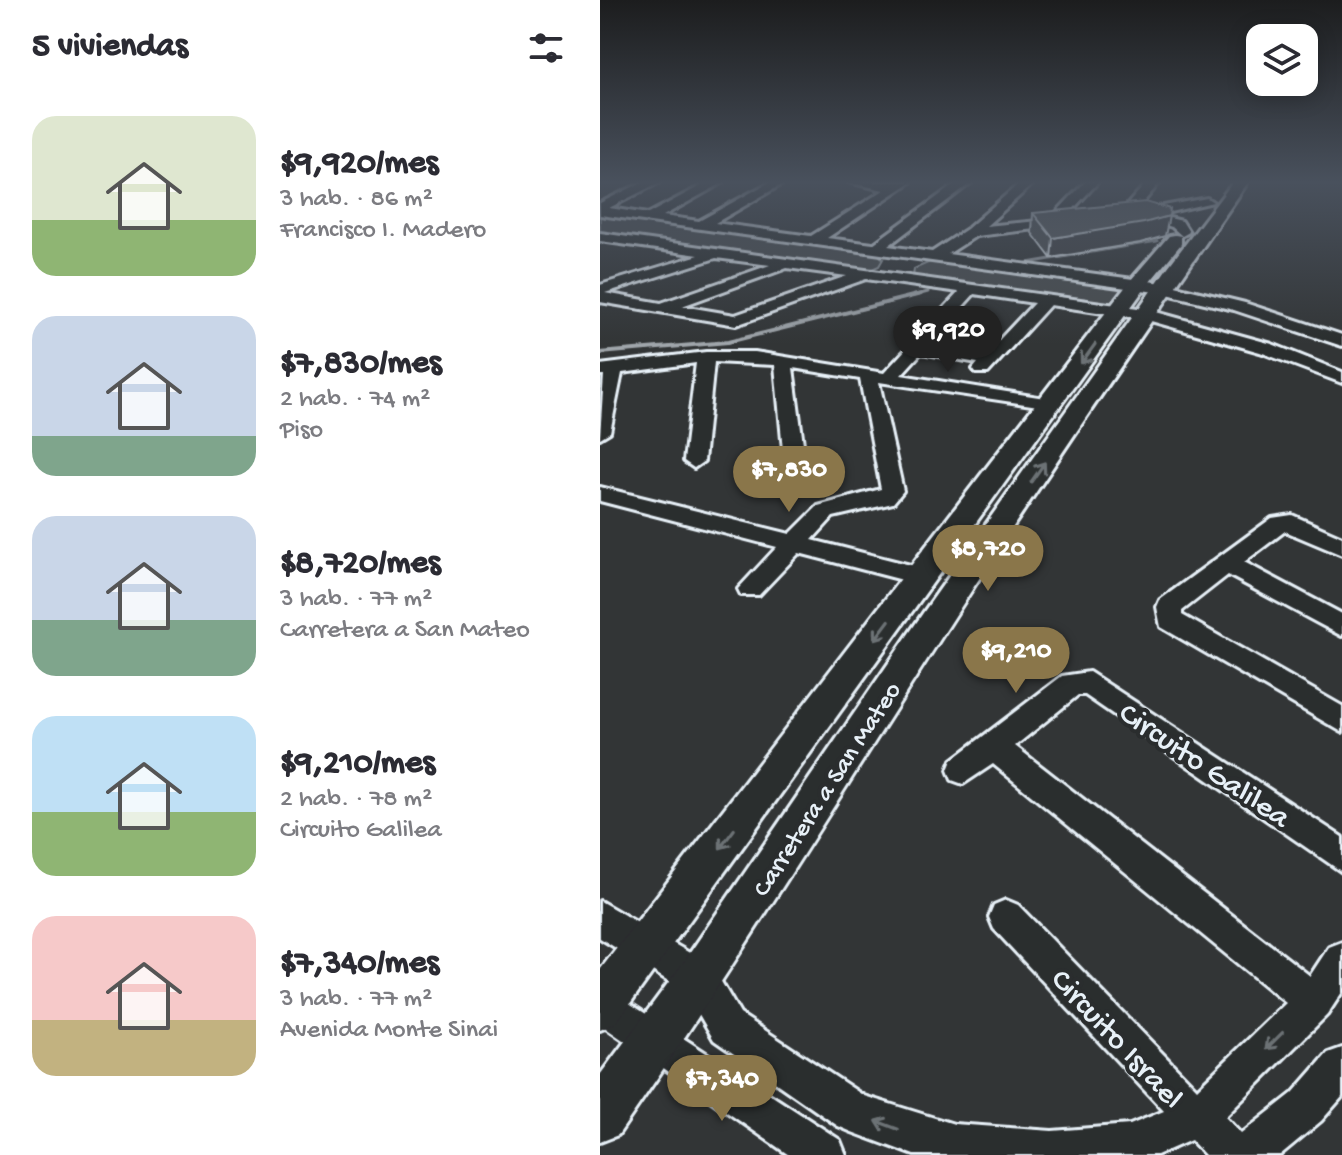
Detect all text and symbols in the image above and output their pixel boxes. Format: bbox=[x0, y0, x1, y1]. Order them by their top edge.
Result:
map controls bbox=[1246, 24, 1318, 96]
button: layers bbox=[1246, 24, 1318, 96]
icon: filters bbox=[524, 26, 568, 70]
text: 5 viviendas bbox=[32, 28, 188, 68]
text: $9,920/mes bbox=[280, 145, 438, 185]
icon: home bbox=[96, 148, 192, 244]
text: 3 hab. · 86 m² bbox=[280, 185, 433, 216]
text: Francisco I. Madero bbox=[280, 216, 486, 247]
pin: $9,920 bbox=[883, 306, 1013, 374]
text: $9,920 bbox=[911, 316, 985, 347]
one-way arrow bbox=[1079, 343, 1096, 365]
text: $7,830/mes bbox=[280, 345, 442, 385]
icon: home bbox=[96, 348, 192, 444]
text: 2 hab. · 74 m² bbox=[280, 385, 430, 416]
text: Piso bbox=[280, 416, 323, 447]
pin: $7,830 bbox=[724, 446, 854, 514]
text: $7,830 bbox=[751, 456, 827, 487]
one-way arrow bbox=[1030, 461, 1046, 483]
pin: $8,720 bbox=[923, 525, 1053, 593]
text: $8,720 bbox=[950, 535, 1026, 566]
text: $8,720/mes bbox=[280, 545, 441, 585]
icon: home bbox=[96, 548, 192, 644]
text: 3 hab. · 77 m² bbox=[280, 585, 432, 616]
text: Carretera a San Mateo bbox=[280, 616, 530, 647]
one-way arrow bbox=[874, 619, 891, 641]
pin: $9,210 bbox=[951, 627, 1081, 695]
text: $9,210 bbox=[981, 637, 1051, 668]
street label: Carretera a San Mateo bbox=[748, 677, 910, 904]
street label: Circuito Galilea bbox=[1110, 696, 1297, 839]
text: $9,210/mes bbox=[280, 745, 435, 785]
icon: home bbox=[96, 748, 192, 844]
text: 2 hab. · 78 m² bbox=[280, 785, 432, 816]
text: Circuito Galilea bbox=[280, 816, 442, 847]
one-way arrow bbox=[719, 828, 736, 849]
text: $7,340/mes bbox=[280, 945, 439, 985]
icon: home bbox=[96, 948, 192, 1044]
street label: Circuito Israel bbox=[1041, 962, 1190, 1118]
text: 3 hab. · 77 m² bbox=[280, 985, 432, 1016]
text: Avenida Monte Sinai bbox=[280, 1016, 498, 1047]
one-way arrow bbox=[1265, 1031, 1284, 1051]
pin: $7,340 bbox=[657, 1055, 787, 1123]
text: $7,340 bbox=[685, 1065, 759, 1096]
one-way arrow bbox=[875, 1117, 900, 1131]

